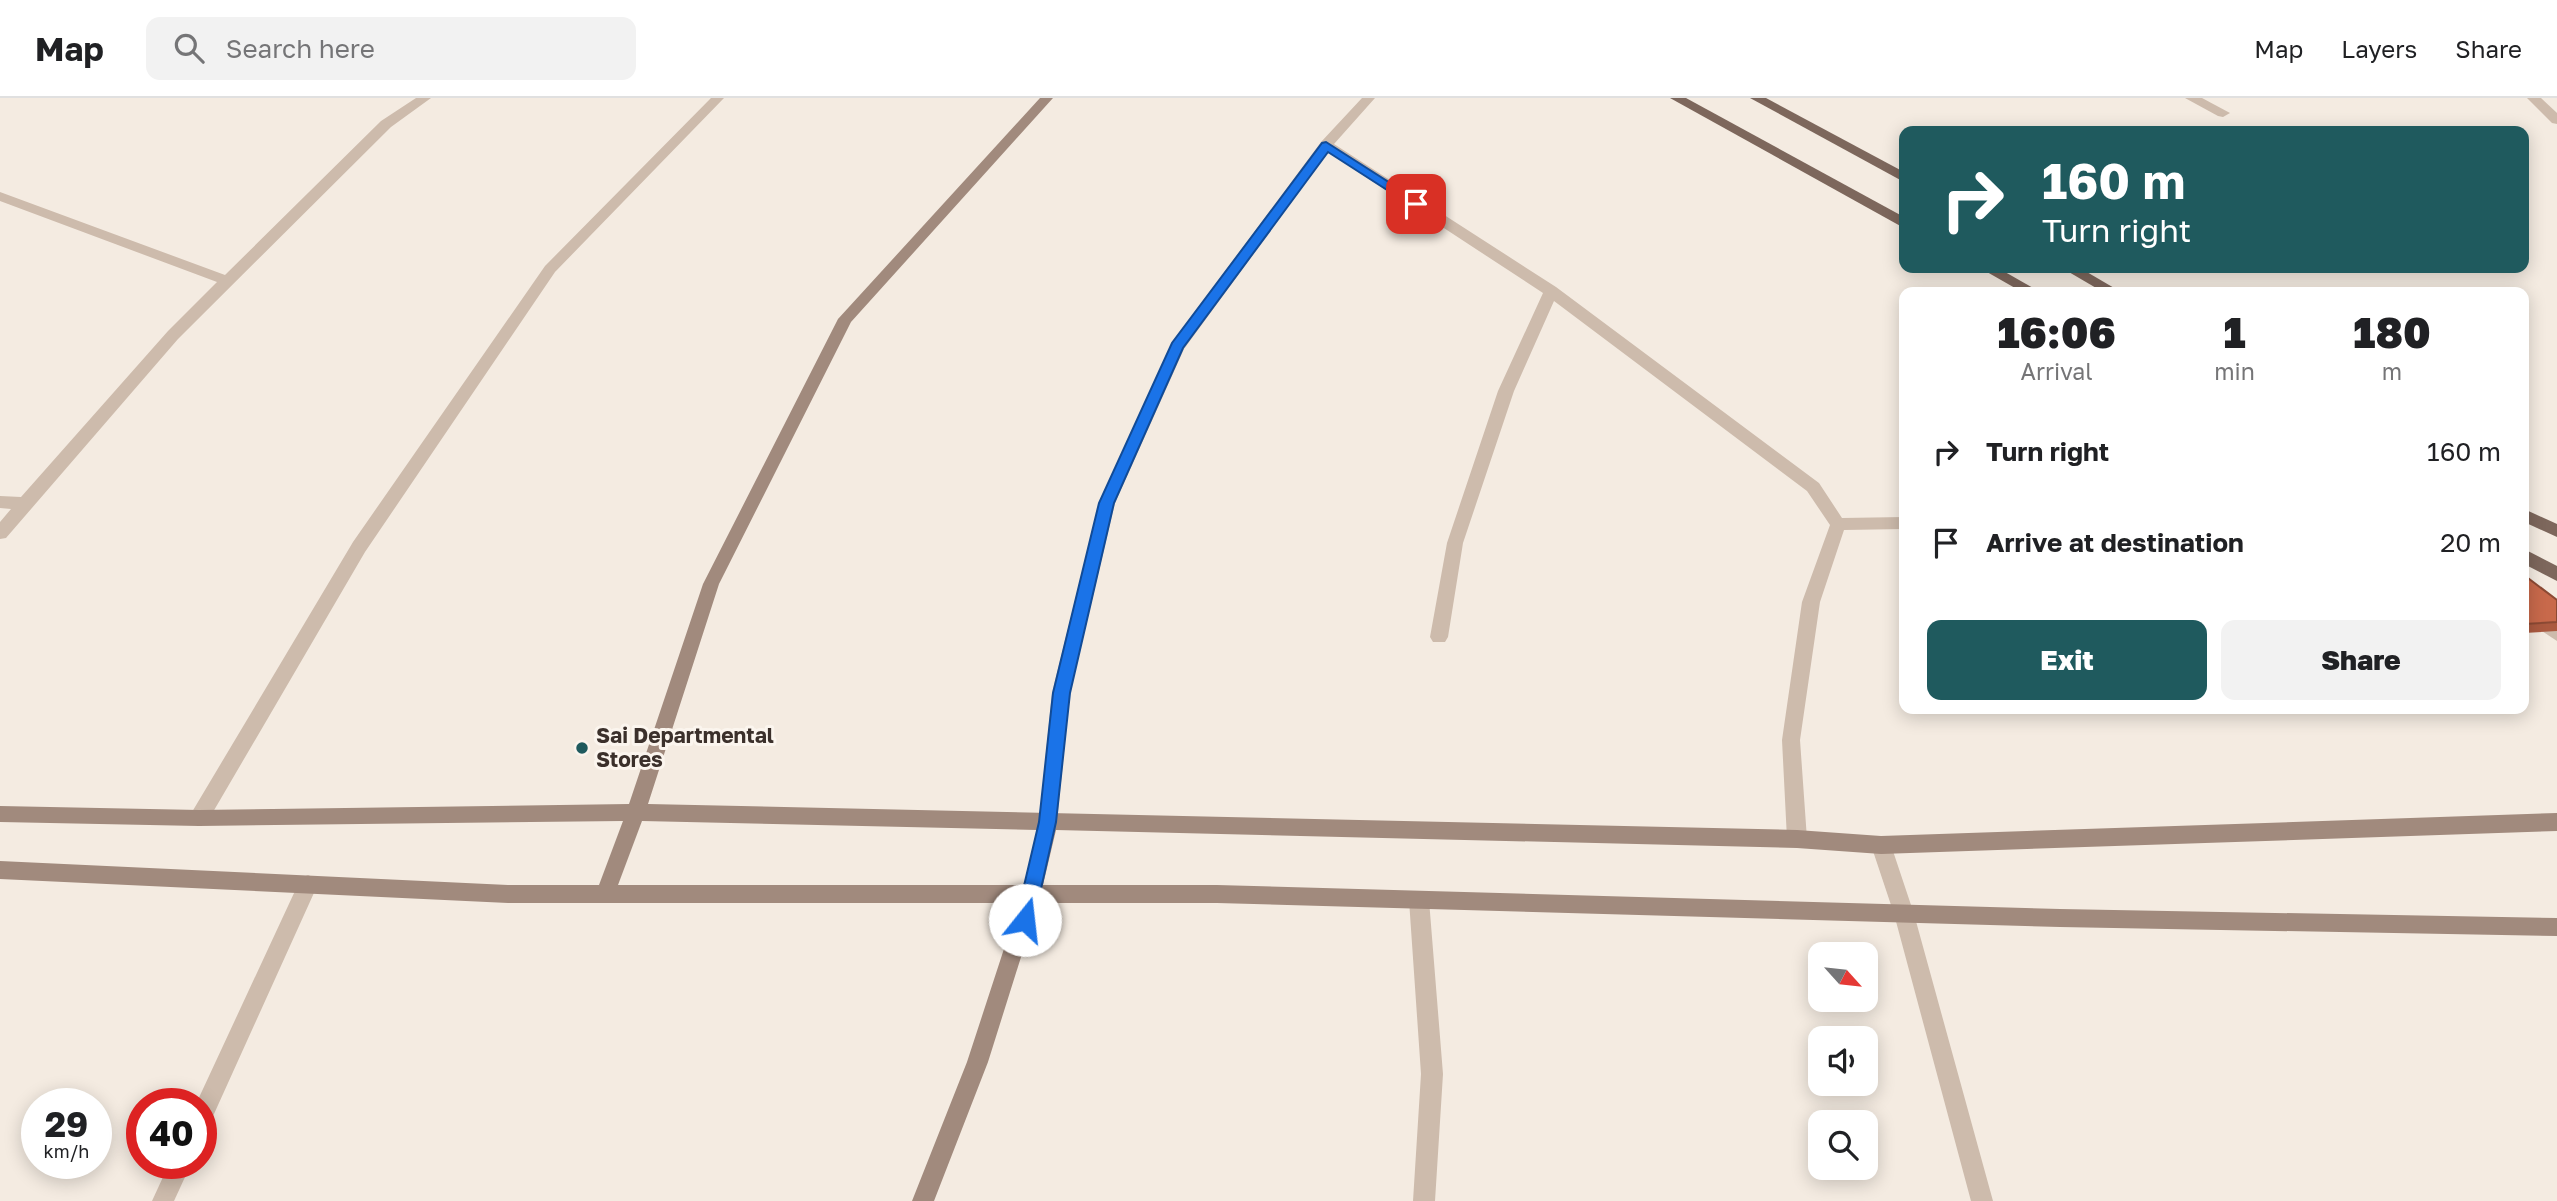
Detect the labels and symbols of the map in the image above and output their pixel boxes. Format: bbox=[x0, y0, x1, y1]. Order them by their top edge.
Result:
pin bbox=[1386, 174, 1446, 234]
place label: Sai Departmental Stores bbox=[596, 722, 774, 772]
marker: Sai Departmental Stores bbox=[574, 740, 590, 756]
position arrow bbox=[988, 883, 1062, 957]
north arrow bbox=[1808, 942, 1878, 1012]
speed limit sign: 40 bbox=[126, 1088, 217, 1179]

